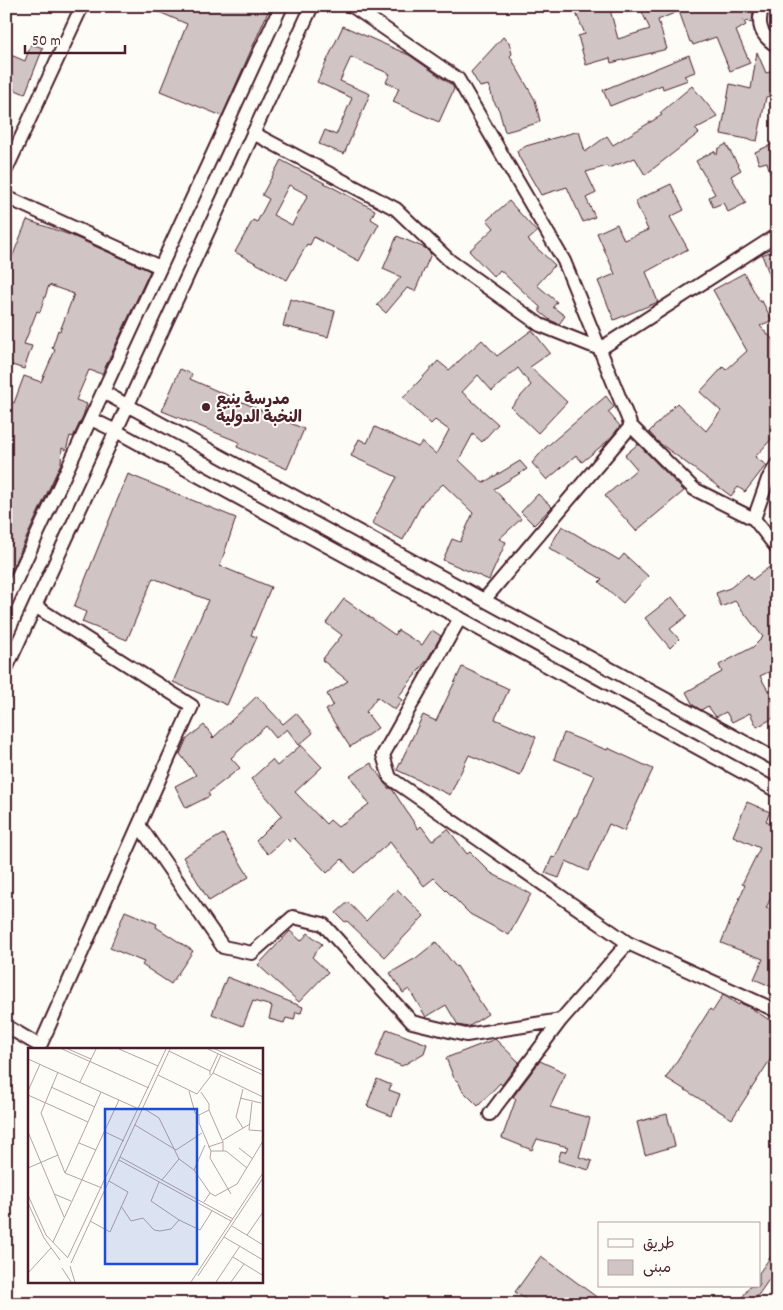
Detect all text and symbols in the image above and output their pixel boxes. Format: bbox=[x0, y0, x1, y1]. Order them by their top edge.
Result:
scale bar bbox=[25, 22, 125, 54]
text: 50 m bbox=[32, 31, 61, 53]
place label: مدرسة ينبع النخبة الدولية bbox=[216, 389, 302, 430]
marker: مدرسة ينبع النخبة الدولية bbox=[200, 401, 212, 413]
inset map bbox=[28, 1048, 262, 1282]
legend bbox=[598, 1222, 760, 1288]
text: طريق bbox=[643, 1234, 675, 1256]
text: مبنى bbox=[643, 1258, 671, 1280]

